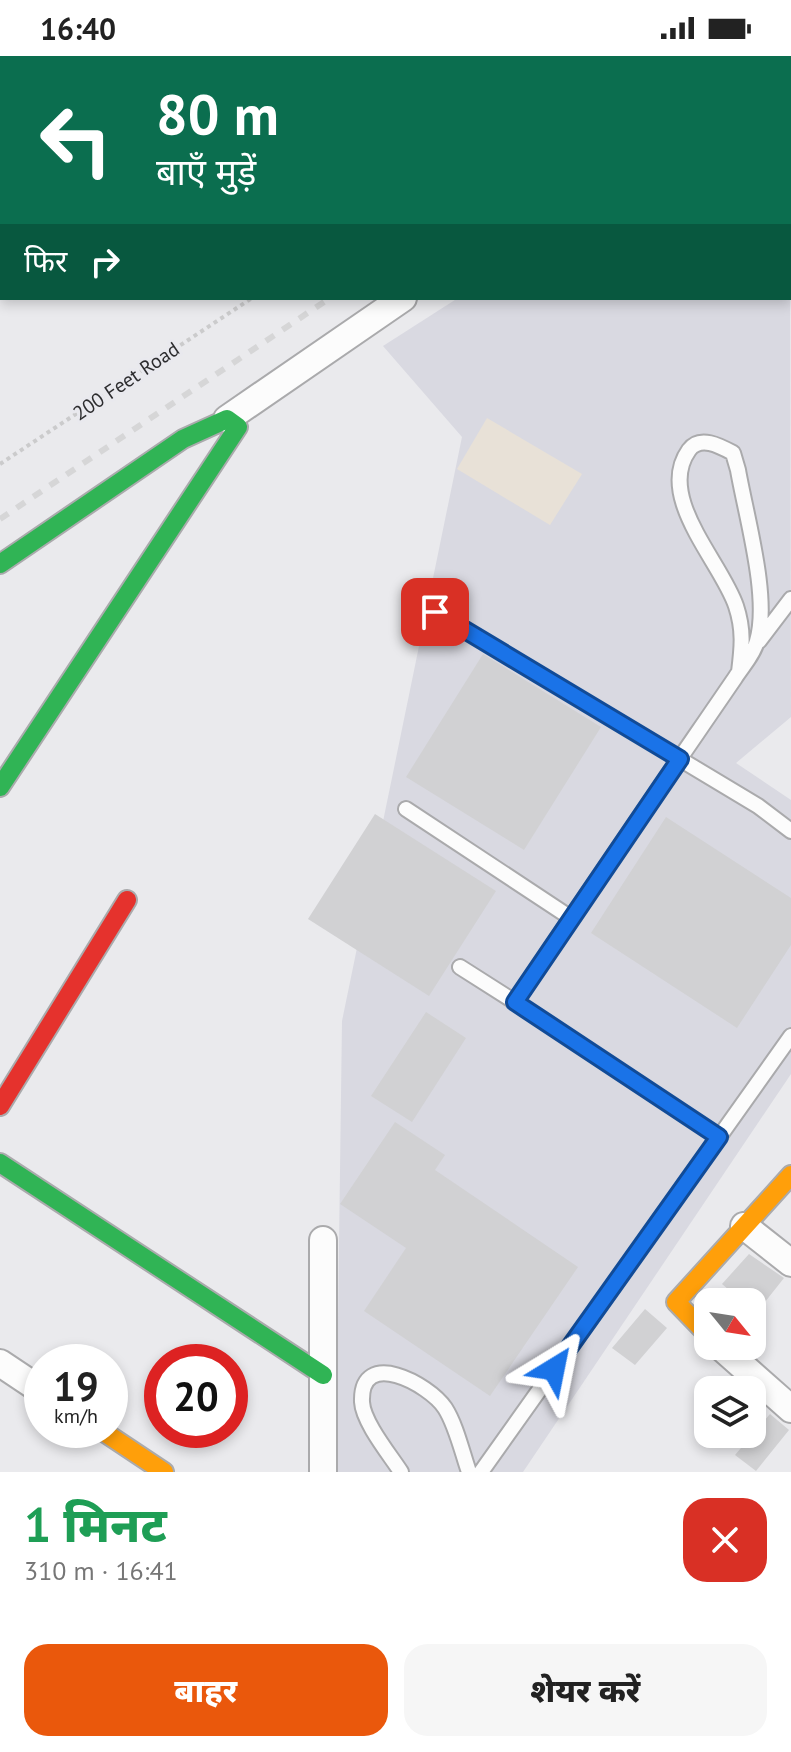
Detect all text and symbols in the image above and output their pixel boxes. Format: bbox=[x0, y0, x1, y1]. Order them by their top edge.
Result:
text: 16:40 bbox=[40, 9, 116, 48]
text: 80 m bbox=[156, 78, 279, 150]
icon: left bbox=[24, 88, 128, 192]
text: बाएँ मुड़ें bbox=[156, 148, 256, 195]
icon: right bbox=[83, 240, 127, 284]
text: फिर bbox=[24, 241, 67, 280]
street label: 200 Feet Road bbox=[68, 336, 184, 426]
pin bbox=[401, 578, 469, 646]
icon: arrive bbox=[413, 590, 457, 634]
north arrow bbox=[694, 1288, 766, 1360]
map controls bbox=[694, 1288, 766, 1448]
position arrow bbox=[512, 1327, 596, 1411]
speed limit sign: 20 bbox=[144, 1344, 248, 1448]
text: 19 bbox=[53, 1360, 99, 1412]
button: layers bbox=[694, 1376, 766, 1448]
text: km/h bbox=[54, 1403, 98, 1429]
text: 1 मिनट bbox=[24, 1493, 167, 1555]
button: close bbox=[683, 1498, 767, 1582]
text: 310 m · 16:41 bbox=[24, 1554, 178, 1587]
button: बाहर bbox=[24, 1644, 388, 1736]
button: शेयर करें bbox=[404, 1644, 767, 1736]

